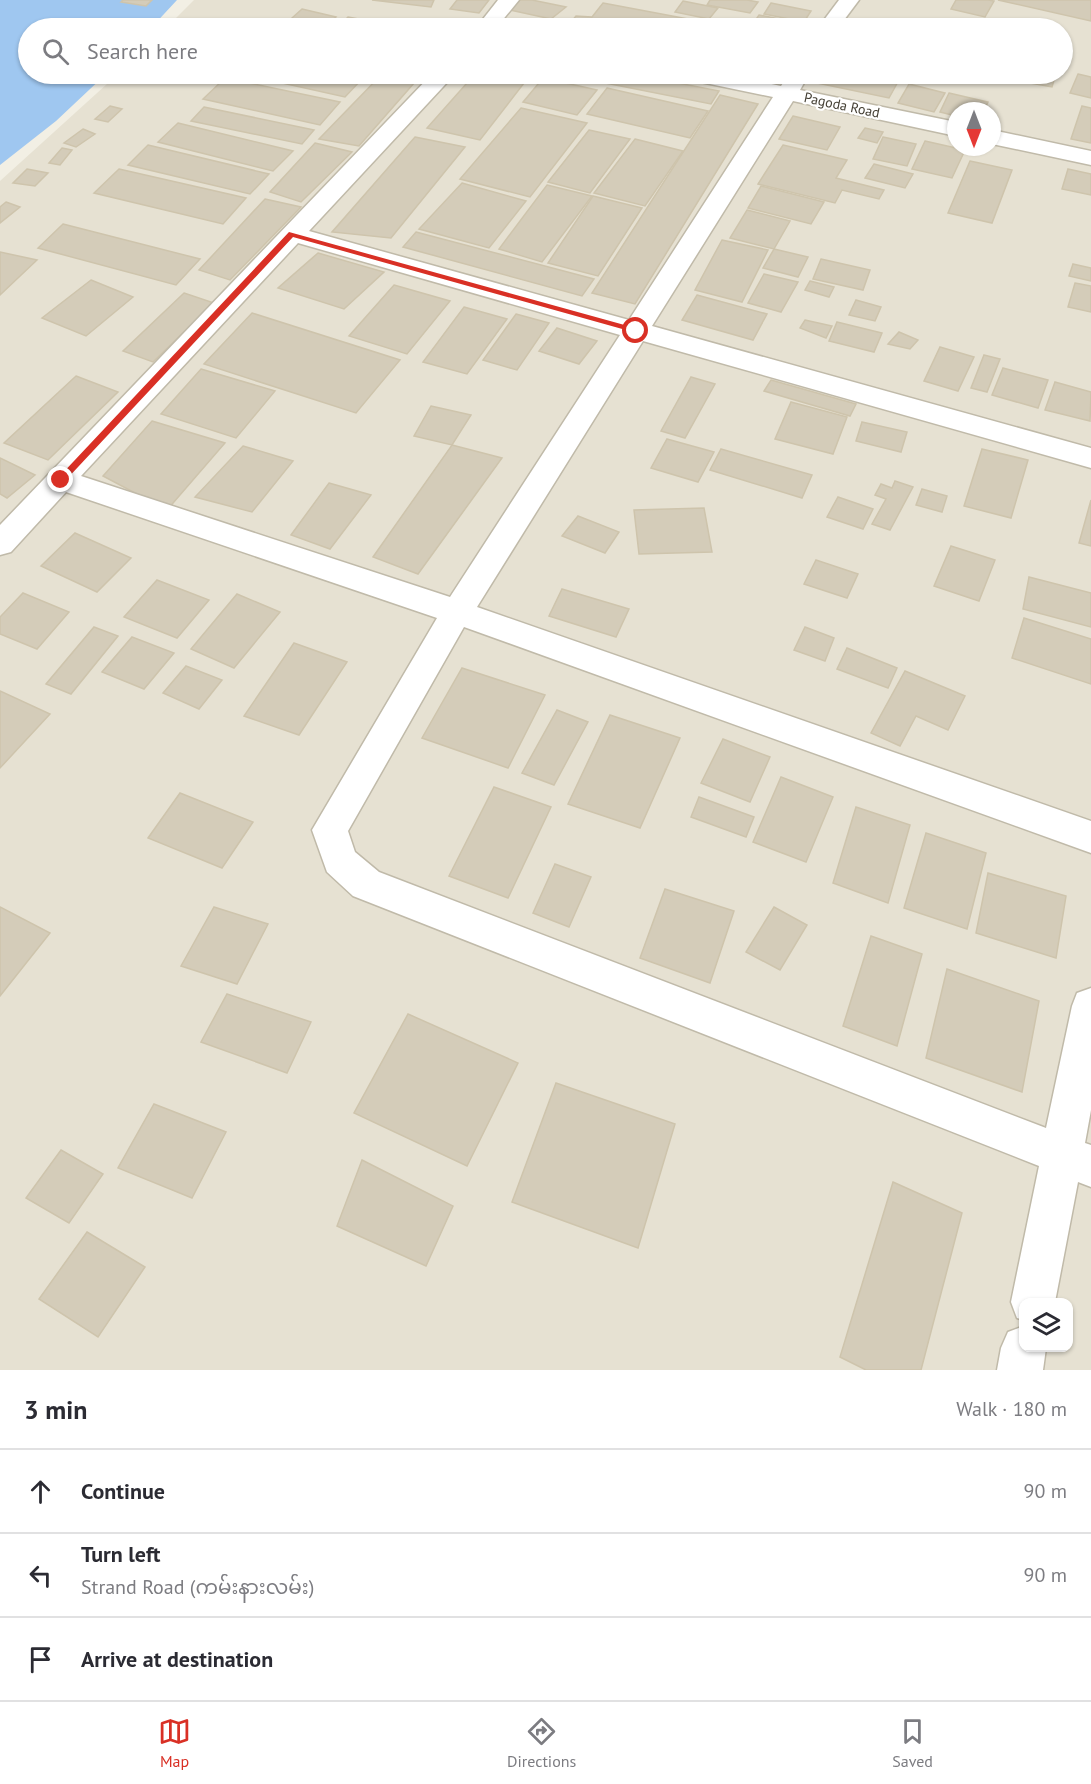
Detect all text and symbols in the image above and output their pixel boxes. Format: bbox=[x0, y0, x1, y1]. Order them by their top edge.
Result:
search box bbox=[18, 18, 1073, 84]
icon: search bbox=[39, 35, 72, 68]
text: Search here bbox=[87, 37, 198, 65]
street label: Pagoda Road bbox=[802, 88, 882, 122]
north arrow bbox=[947, 102, 1001, 156]
route start bbox=[622, 317, 648, 343]
route end bbox=[47, 466, 73, 492]
map controls bbox=[1019, 1298, 1073, 1352]
button: layers bbox=[1019, 1298, 1073, 1352]
text: 3 min bbox=[24, 1393, 87, 1426]
text: Walk · 180 m bbox=[956, 1396, 1067, 1422]
icon: ahead bbox=[24, 1475, 57, 1508]
text: Continue bbox=[81, 1477, 165, 1505]
text: 90 m bbox=[1024, 1478, 1067, 1504]
text: Turn left bbox=[81, 1540, 161, 1568]
icon: left bbox=[24, 1559, 57, 1592]
text: 90 m bbox=[1024, 1562, 1067, 1588]
text: Strand Road (ကမ်းနားလမ်း) bbox=[81, 1574, 314, 1600]
icon: arrive bbox=[24, 1643, 57, 1676]
text: Arrive at destination bbox=[81, 1645, 273, 1673]
tab: Map bbox=[158, 1715, 191, 1771]
tab: Directions bbox=[507, 1715, 576, 1771]
tab: Saved bbox=[892, 1715, 933, 1771]

